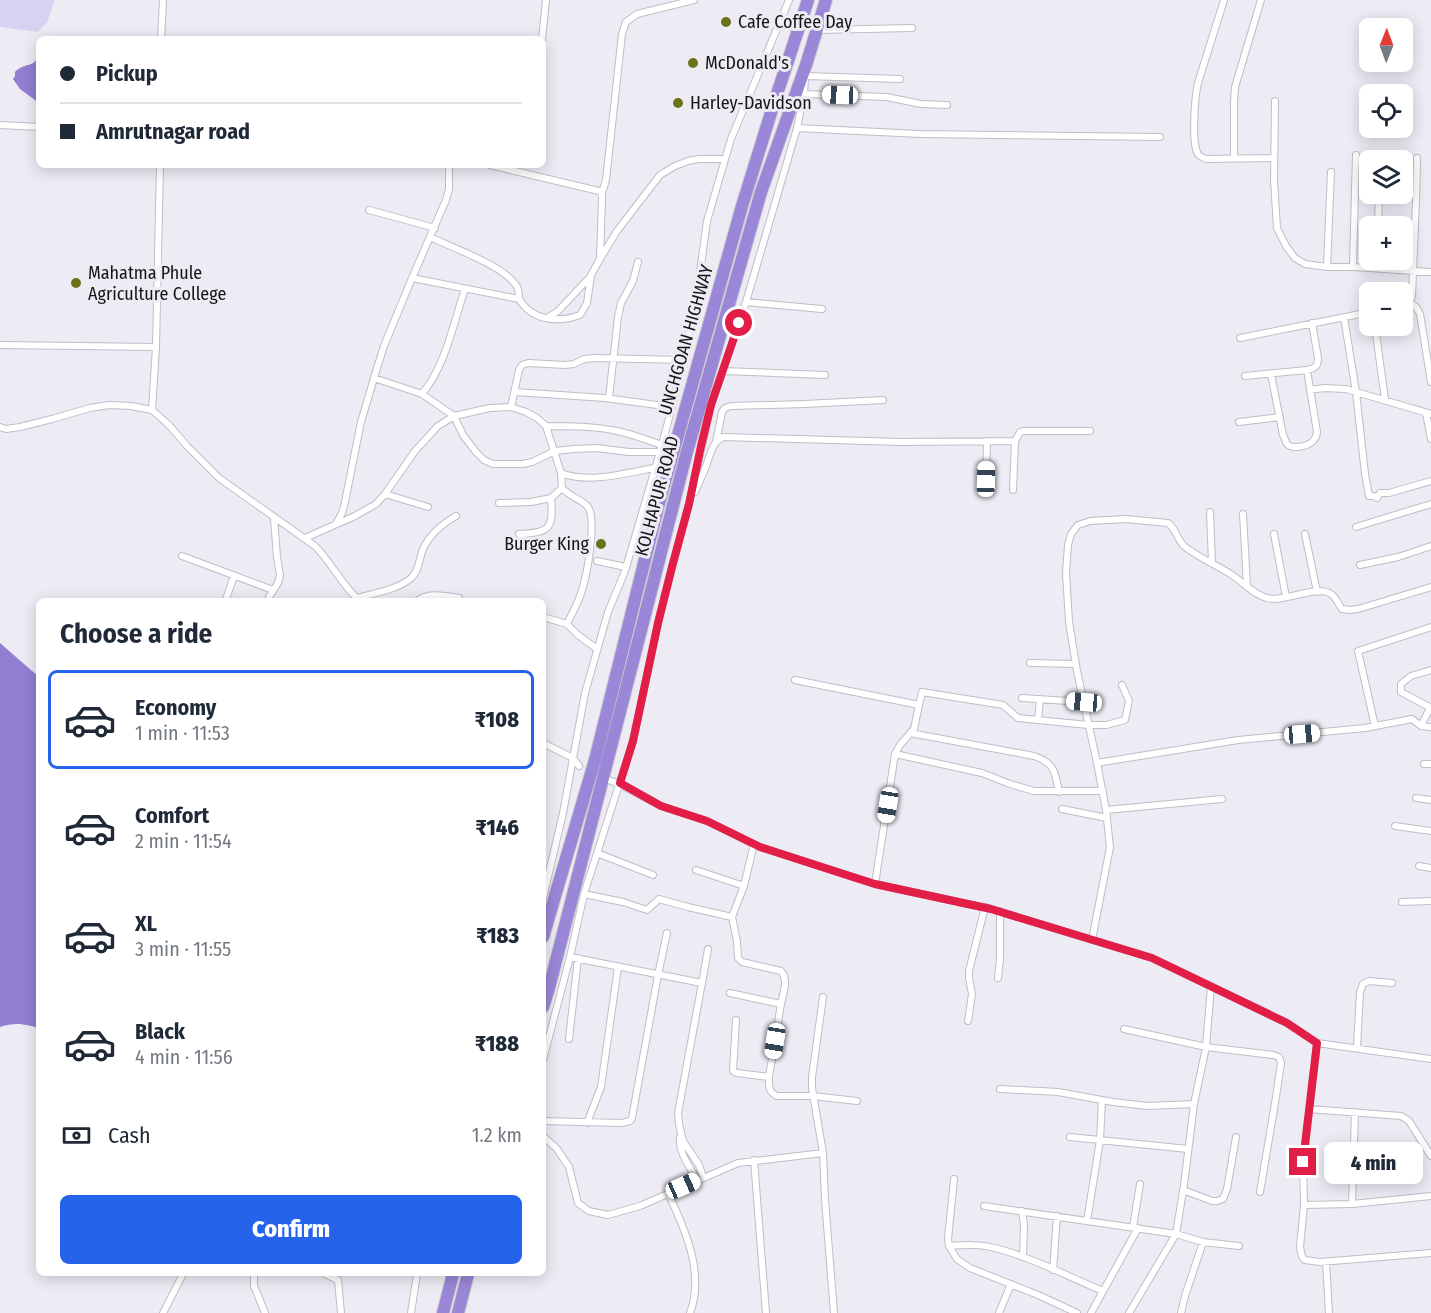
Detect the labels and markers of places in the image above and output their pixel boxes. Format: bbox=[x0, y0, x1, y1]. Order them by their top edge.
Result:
place label: Cafe Coffee Day bbox=[738, 11, 852, 33]
marker: Cafe Coffee Day bbox=[719, 15, 733, 29]
place label: McDonald's bbox=[705, 52, 789, 74]
marker: McDonald's bbox=[686, 56, 700, 70]
place label: Harley-Davidson bbox=[690, 92, 812, 114]
marker: Harley-Davidson bbox=[671, 96, 685, 110]
place label: Mahatma Phule Agriculture College bbox=[88, 262, 226, 305]
marker: Mahatma Phule Agriculture College bbox=[69, 276, 83, 290]
place label: Burger King bbox=[504, 533, 590, 555]
marker: Burger King bbox=[594, 537, 608, 551]

